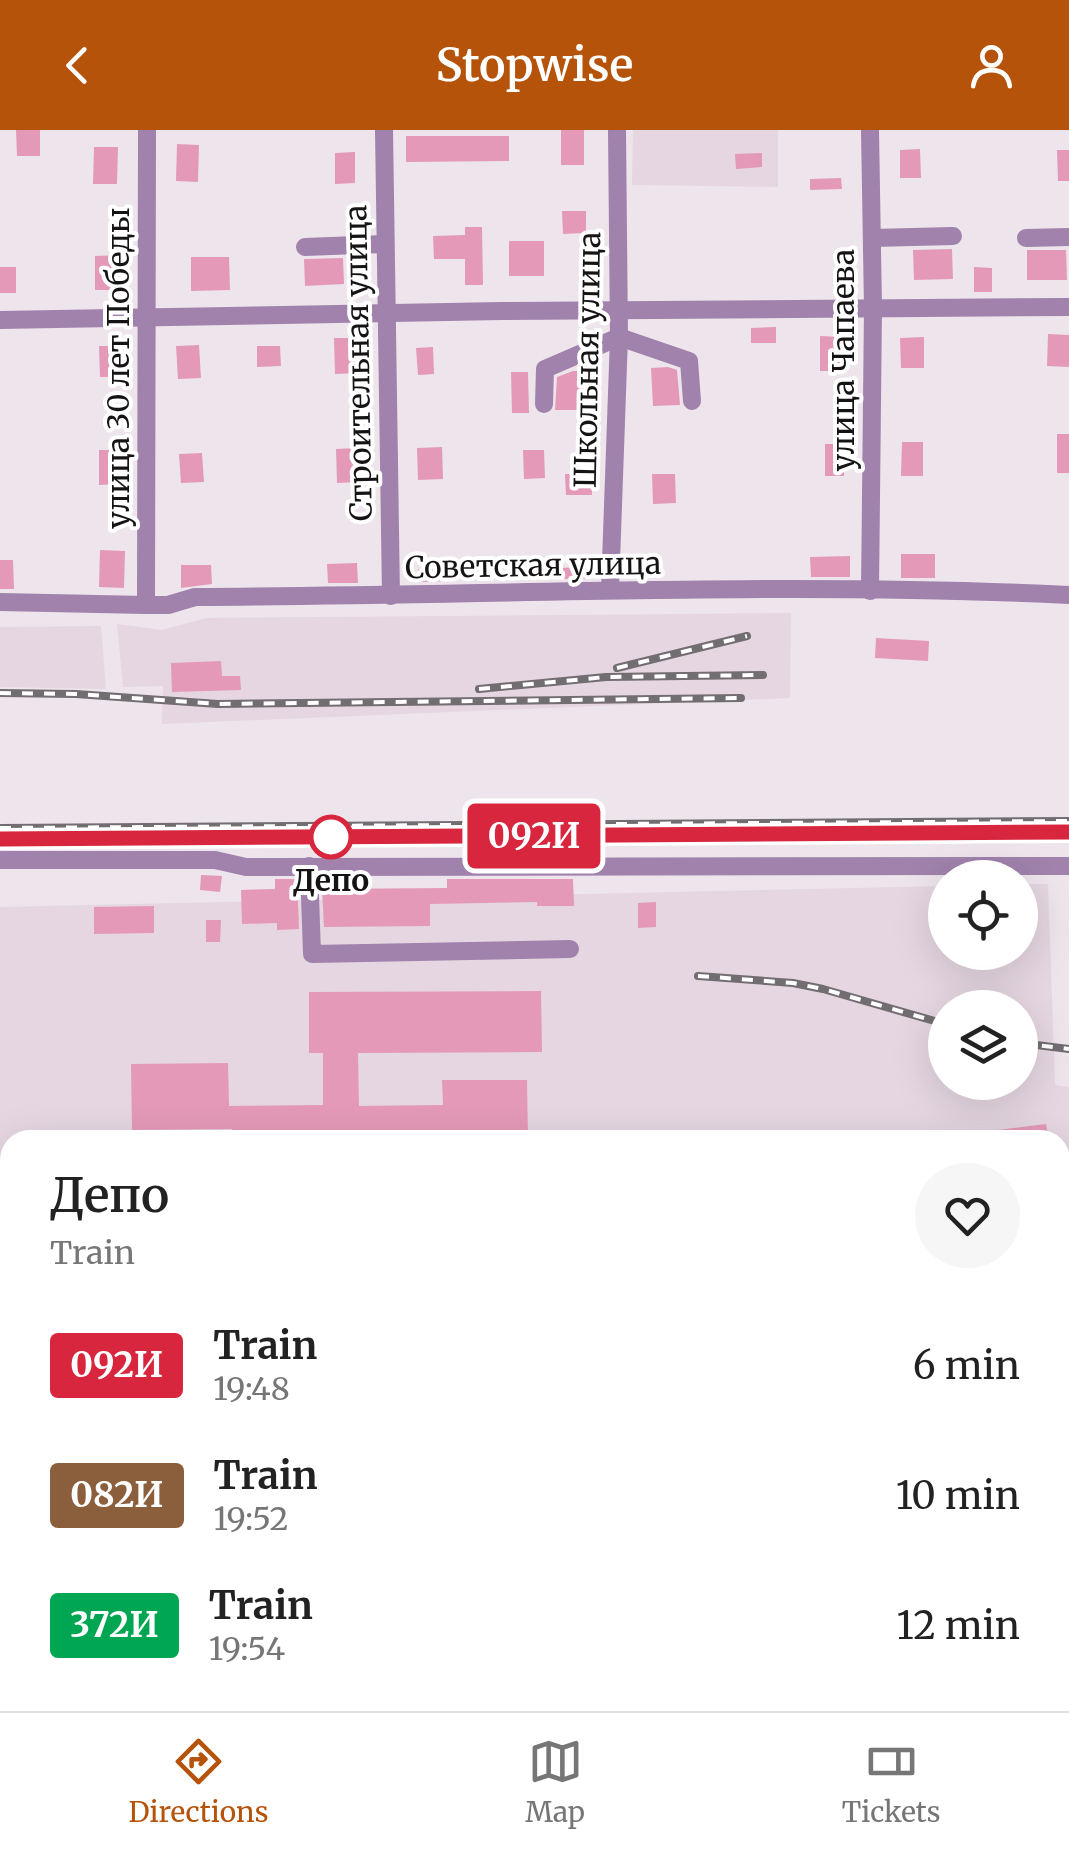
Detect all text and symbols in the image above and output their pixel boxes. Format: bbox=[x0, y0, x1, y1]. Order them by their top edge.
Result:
text: Stopwise bbox=[436, 37, 633, 93]
icon: back bbox=[50, 38, 105, 93]
icon: person bbox=[964, 38, 1019, 93]
street label: Строительная улица bbox=[336, 205, 380, 521]
street label: улица 30 лет Победы bbox=[99, 207, 137, 529]
street label: Школьная улица bbox=[566, 231, 608, 489]
street label: улица Чапаева bbox=[824, 249, 862, 471]
street label: Советская улица bbox=[405, 544, 661, 586]
line badge: 092И bbox=[464, 804, 604, 868]
text: 092И bbox=[487, 814, 581, 858]
marker: Депо bbox=[310, 816, 352, 858]
map controls bbox=[928, 860, 1038, 1100]
button: locate bbox=[928, 860, 1038, 970]
place label: Депо bbox=[293, 861, 369, 899]
button: layers bbox=[928, 990, 1038, 1100]
button: heart bbox=[915, 1163, 1020, 1268]
text: Депо bbox=[50, 1165, 169, 1225]
text: Train bbox=[50, 1233, 135, 1273]
text: Train bbox=[213, 1322, 317, 1369]
text: 6 min bbox=[913, 1342, 1020, 1389]
text: 092И bbox=[70, 1343, 163, 1387]
text: 19:48 bbox=[213, 1369, 290, 1409]
text: Train bbox=[214, 1452, 318, 1499]
text: 10 min bbox=[896, 1472, 1020, 1519]
text: 082И bbox=[70, 1473, 164, 1517]
text: 19:52 bbox=[214, 1499, 289, 1539]
text: Train bbox=[209, 1582, 313, 1629]
text: 12 min bbox=[897, 1602, 1020, 1649]
text: 372И bbox=[70, 1603, 159, 1647]
text: 19:54 bbox=[209, 1629, 285, 1669]
tab: Directions bbox=[128, 1734, 268, 1830]
tab: Map bbox=[525, 1734, 585, 1830]
tab: Tickets bbox=[842, 1734, 941, 1830]

